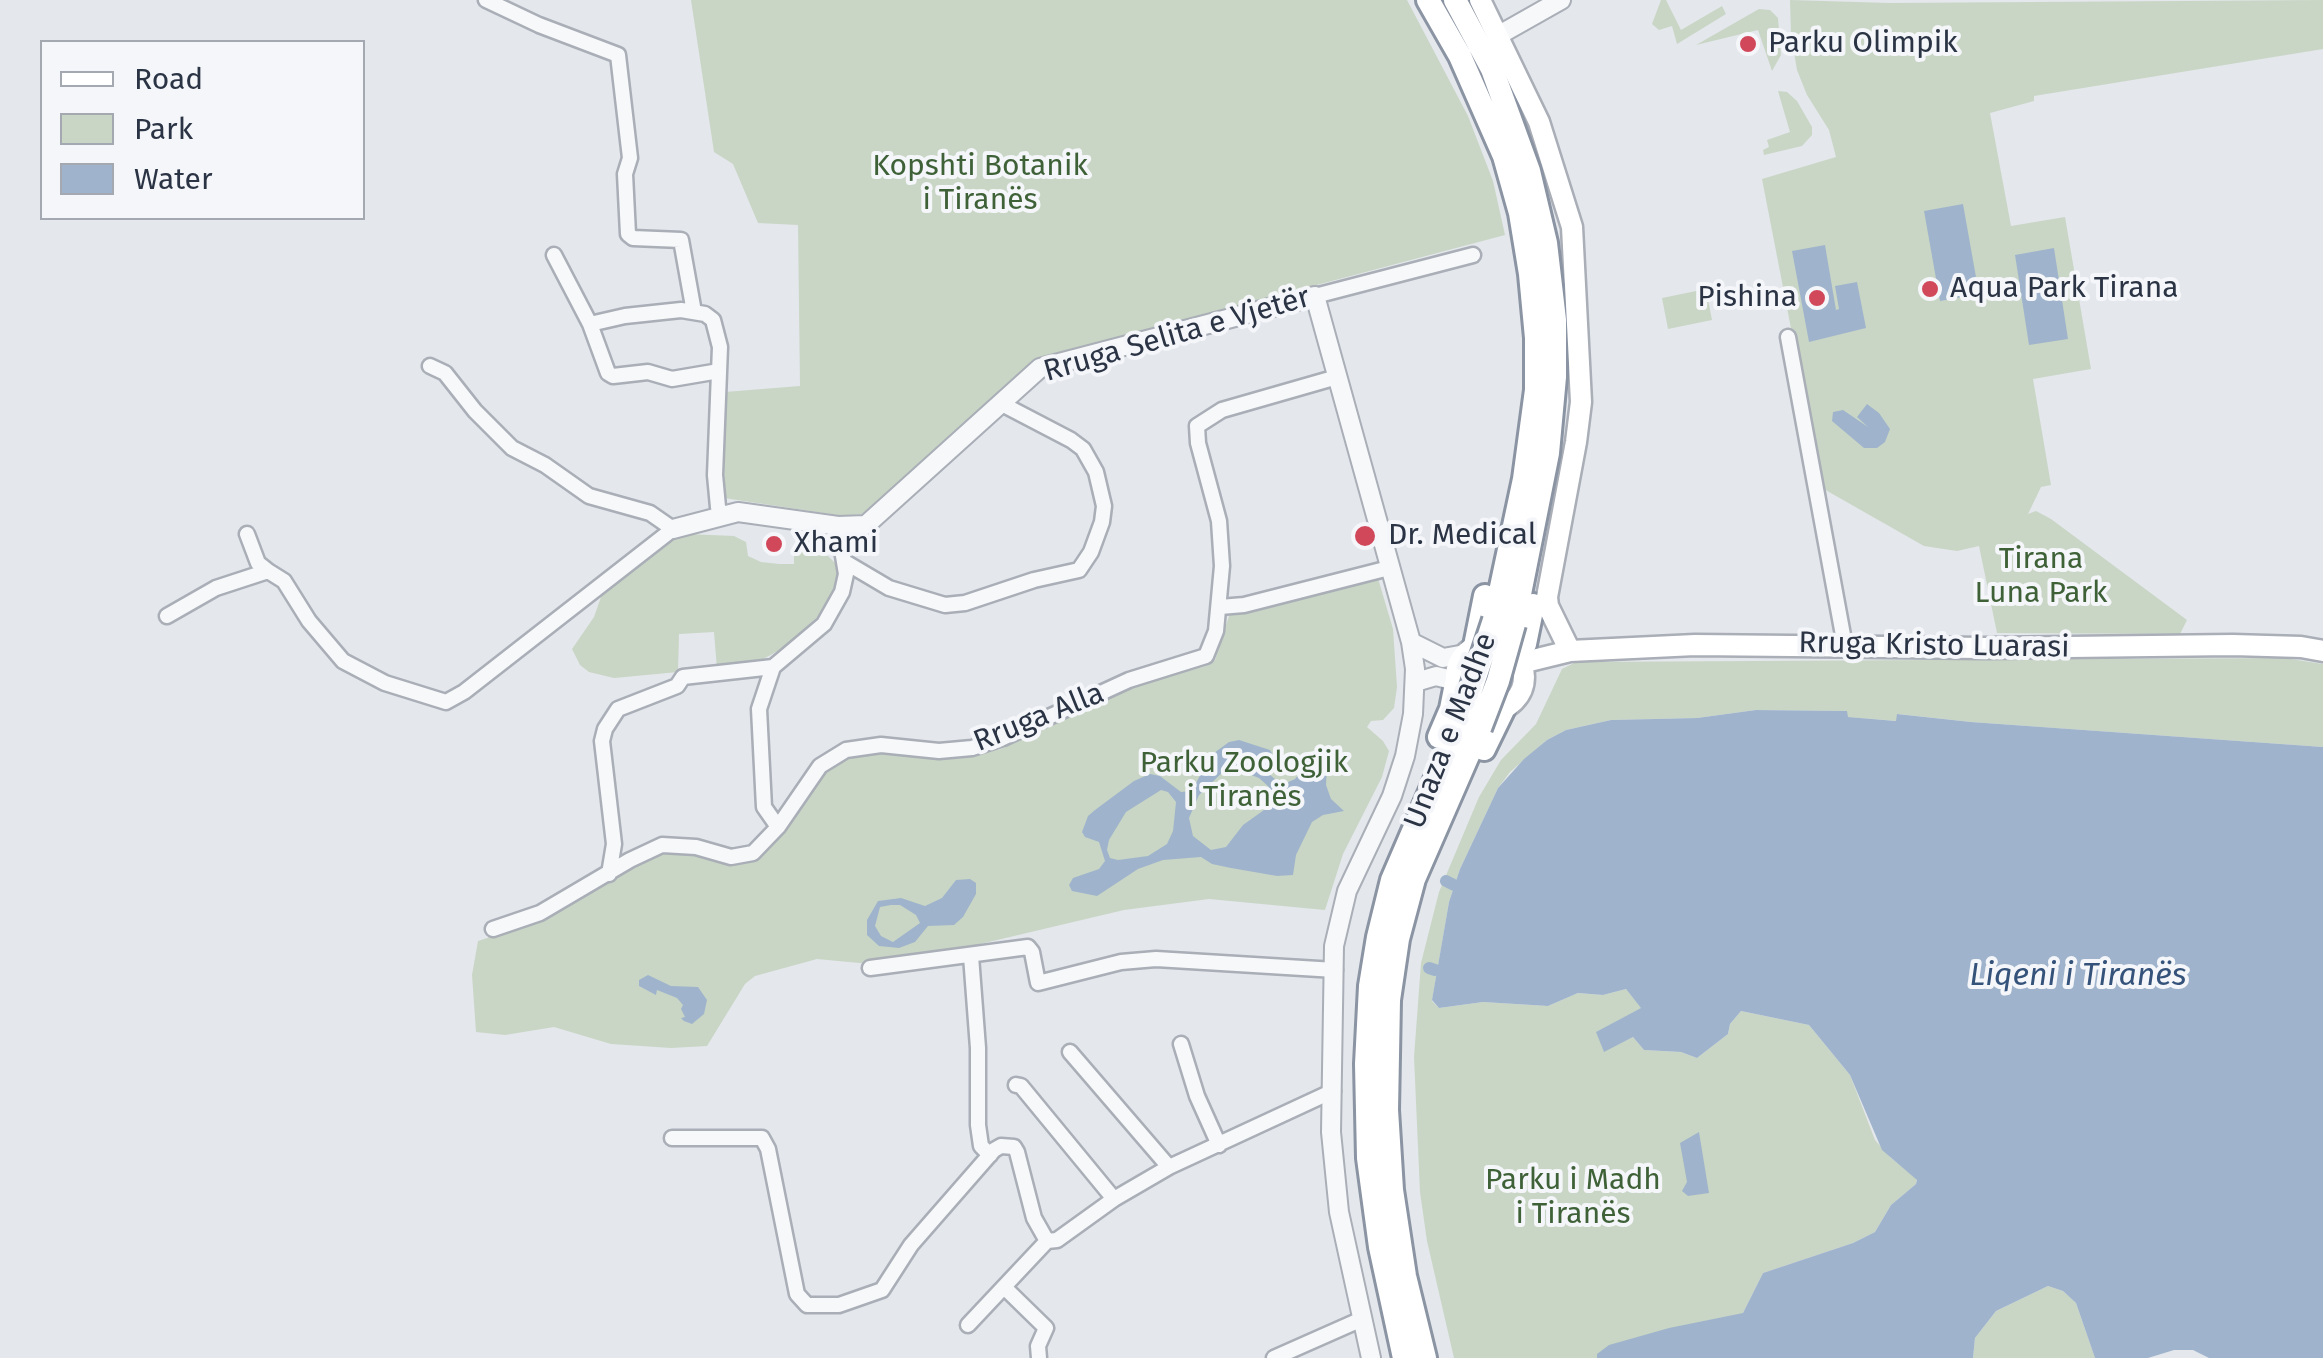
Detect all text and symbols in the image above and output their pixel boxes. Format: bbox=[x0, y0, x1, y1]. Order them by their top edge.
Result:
place label: Parku Olimpik bbox=[1768, 26, 1958, 62]
marker: Parku Olimpik bbox=[1737, 33, 1759, 55]
legend bbox=[40, 40, 365, 220]
text: Road bbox=[134, 61, 203, 97]
text: Park bbox=[134, 111, 193, 147]
park label: Kopshti Botanik i Tiranës bbox=[872, 149, 1088, 220]
text: Water bbox=[134, 161, 213, 197]
place label: Aqua Park Tirana bbox=[1950, 271, 2179, 307]
marker: Aqua Park Tirana bbox=[1919, 278, 1941, 300]
street label: Rruga Selita e Vjetër bbox=[1040, 280, 1314, 390]
place label: Pishina bbox=[1697, 280, 1797, 316]
marker: Pishina bbox=[1806, 287, 1828, 309]
place label: Dr. Medical bbox=[1388, 518, 1537, 554]
marker: Dr. Medical bbox=[1352, 523, 1378, 549]
place label: Xhami bbox=[794, 526, 878, 562]
marker: Xhami bbox=[763, 533, 785, 555]
park label: Tirana Luna Park bbox=[1975, 542, 2107, 612]
street label: Rruga Kristo Luarasi bbox=[1798, 626, 2070, 666]
street label: Unaza e Madhe bbox=[1397, 628, 1505, 834]
street label: Rruga Alla bbox=[969, 676, 1109, 760]
park label: Parku Zoologjik i Tiranës bbox=[1140, 746, 1348, 816]
water label: Liqeni i Tiranës bbox=[1969, 957, 2187, 995]
park label: Parku i Madh i Tiranës bbox=[1485, 1163, 1661, 1234]

